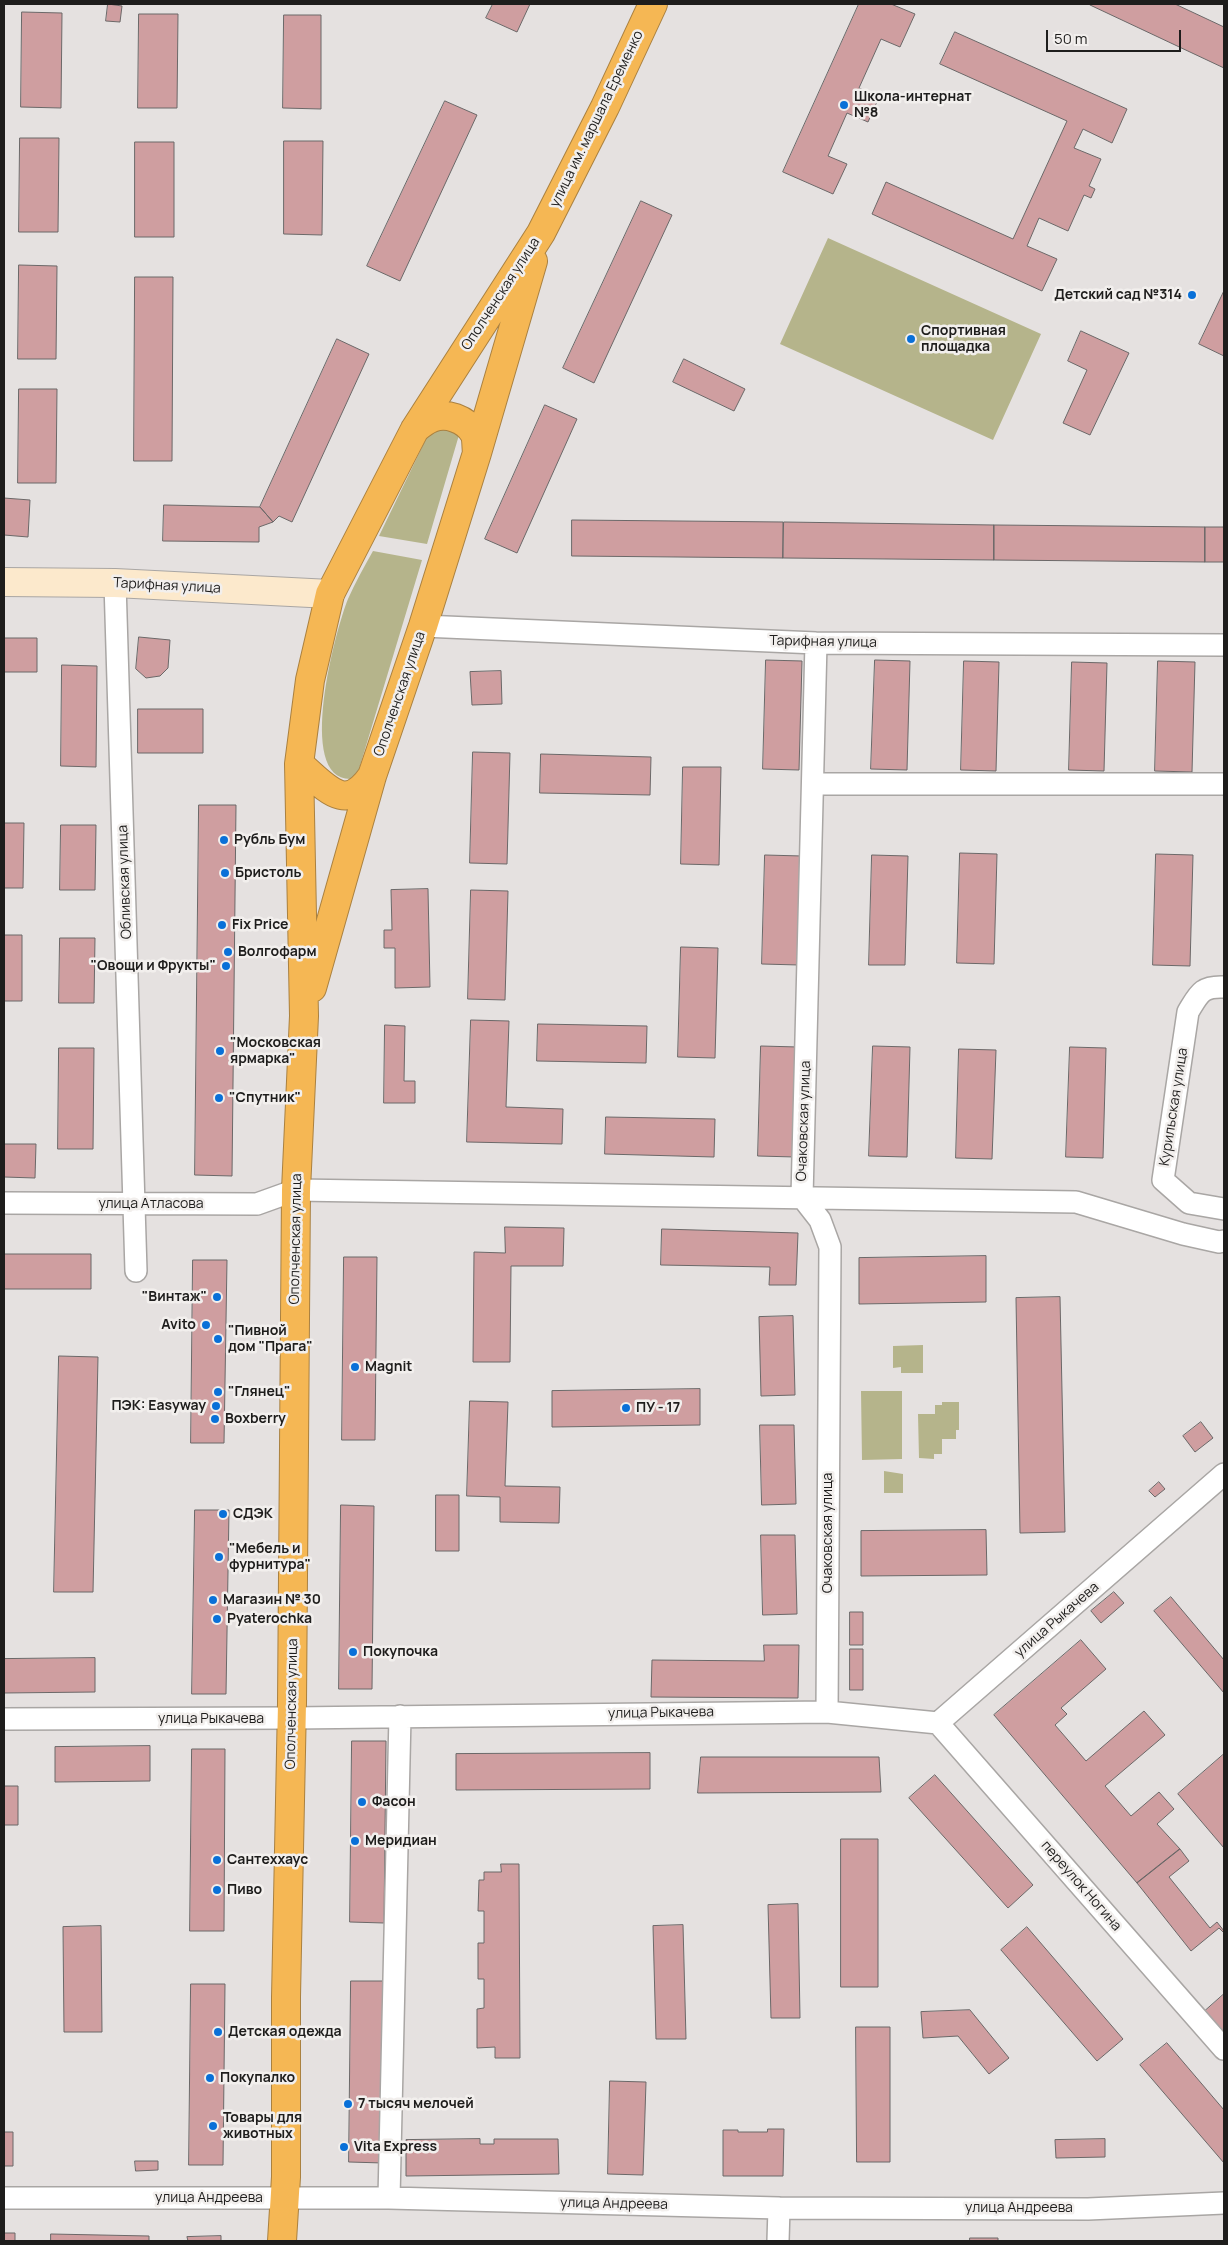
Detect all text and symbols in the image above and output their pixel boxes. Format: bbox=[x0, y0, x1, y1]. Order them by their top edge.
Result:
scale bar bbox=[1048, 20, 1183, 52]
street label: улица им. маршала Еременко bbox=[547, 28, 647, 210]
text: 50 m bbox=[1054, 28, 1088, 49]
place label: Школа-интернат №8 bbox=[854, 89, 972, 121]
marker: Школа-интернат №8 bbox=[838, 99, 850, 111]
street label: Ополченская улица bbox=[458, 234, 544, 354]
place label: Детский сад №314 bbox=[1054, 287, 1182, 303]
marker: Детский сад №314 bbox=[1186, 289, 1198, 301]
place label: Спортивная площадка bbox=[921, 323, 1006, 356]
marker: Спортивная площадка bbox=[905, 333, 917, 345]
street label: Тарифная улица bbox=[113, 575, 221, 597]
street label: Ополченская улица bbox=[371, 629, 429, 759]
street label: Тарифная улица bbox=[769, 633, 877, 651]
street label: Обливская улица bbox=[115, 825, 135, 939]
place label: Рубль Бум bbox=[234, 832, 305, 848]
marker: Рубль Бум bbox=[218, 834, 230, 846]
place label: Бристоль bbox=[235, 865, 301, 881]
marker: Бристоль bbox=[219, 867, 231, 879]
place label: Fix Price bbox=[232, 917, 289, 933]
marker: Fix Price bbox=[216, 919, 228, 931]
place label: Волгофарм bbox=[238, 944, 317, 960]
marker: Волгофарм bbox=[222, 946, 234, 958]
place label: "Овощи и Фрукты" bbox=[91, 958, 216, 974]
marker: "Овощи и Фрукты" bbox=[220, 960, 232, 972]
place label: "Московская ярмарка" bbox=[230, 1035, 321, 1068]
marker: "Московская ярмарка" bbox=[214, 1045, 226, 1057]
street label: Курильская улица bbox=[1156, 1047, 1192, 1167]
street label: Очаковская улица bbox=[793, 1060, 815, 1182]
place label: "Спутник" bbox=[229, 1090, 301, 1106]
marker: "Спутник" bbox=[213, 1092, 225, 1104]
street label: Ополченская улица bbox=[286, 1173, 306, 1305]
street label: улица Атласова bbox=[98, 1196, 204, 1212]
place label: "Винтаж" bbox=[142, 1289, 207, 1305]
marker: "Винтаж" bbox=[211, 1291, 223, 1303]
place label: Avito bbox=[161, 1317, 196, 1333]
marker: Avito bbox=[200, 1319, 212, 1331]
place label: "Пивной дом "Прага" bbox=[228, 1323, 313, 1355]
marker: "Пивной дом "Прага" bbox=[212, 1333, 224, 1345]
place label: Magnit bbox=[365, 1359, 412, 1375]
marker: Magnit bbox=[349, 1361, 361, 1373]
place label: "Глянец" bbox=[228, 1384, 291, 1400]
marker: "Глянец" bbox=[212, 1386, 224, 1398]
place label: ПЭК: Easyway bbox=[111, 1398, 206, 1414]
marker: ПЭК: Easyway bbox=[210, 1400, 222, 1412]
place label: ПУ - 17 bbox=[636, 1400, 680, 1416]
marker: ПУ - 17 bbox=[620, 1402, 632, 1414]
place label: Boxberry bbox=[225, 1411, 286, 1427]
marker: Boxberry bbox=[209, 1413, 221, 1425]
street label: Очаковская улица bbox=[820, 1473, 836, 1593]
place label: СДЭК bbox=[233, 1506, 273, 1522]
marker: СДЭК bbox=[217, 1508, 229, 1520]
place label: "Мебель и фурнитура" bbox=[229, 1541, 311, 1574]
marker: "Мебель и фурнитура" bbox=[213, 1551, 225, 1563]
street label: улица Рыкачева bbox=[1011, 1579, 1103, 1661]
place label: Магазин № 30 bbox=[223, 1592, 321, 1608]
marker: Магазин № 30 bbox=[207, 1594, 219, 1606]
place label: Pyaterochka bbox=[227, 1611, 312, 1627]
marker: Pyaterochka bbox=[211, 1613, 223, 1625]
street label: Ополченская улица bbox=[282, 1638, 302, 1770]
place label: Покупочка bbox=[363, 1644, 438, 1660]
marker: Покупочка bbox=[347, 1646, 359, 1658]
street label: улица Рыкачева bbox=[608, 1704, 714, 1722]
street label: улица Рыкачева bbox=[158, 1711, 264, 1727]
place label: Фасон bbox=[372, 1794, 416, 1810]
marker: Фасон bbox=[356, 1796, 368, 1808]
place label: Меридиан bbox=[365, 1833, 437, 1849]
marker: Меридиан bbox=[349, 1835, 361, 1847]
street label: переулок Ногина bbox=[1037, 1837, 1125, 1935]
place label: Сантеххаус bbox=[227, 1852, 308, 1868]
marker: Сантеххаус bbox=[211, 1854, 223, 1866]
place label: Пиво bbox=[227, 1882, 262, 1898]
marker: Пиво bbox=[211, 1884, 223, 1896]
place label: Детская одежда bbox=[228, 2024, 342, 2040]
marker: Детская одежда bbox=[212, 2026, 224, 2038]
place label: Покупалко bbox=[220, 2070, 295, 2086]
marker: Покупалко bbox=[204, 2072, 216, 2084]
place label: 7 тысяч мелочей bbox=[358, 2096, 474, 2112]
marker: 7 тысяч мелочей bbox=[342, 2098, 354, 2110]
place label: Товары для животных bbox=[223, 2110, 302, 2142]
marker: Товары для животных bbox=[207, 2120, 219, 2132]
place label: Vita Express bbox=[354, 2139, 437, 2155]
marker: Vita Express bbox=[338, 2141, 350, 2153]
street label: улица Андреева bbox=[155, 2190, 263, 2206]
street label: улица Андреева bbox=[560, 2195, 668, 2213]
street label: улица Андреева bbox=[965, 2200, 1073, 2216]

